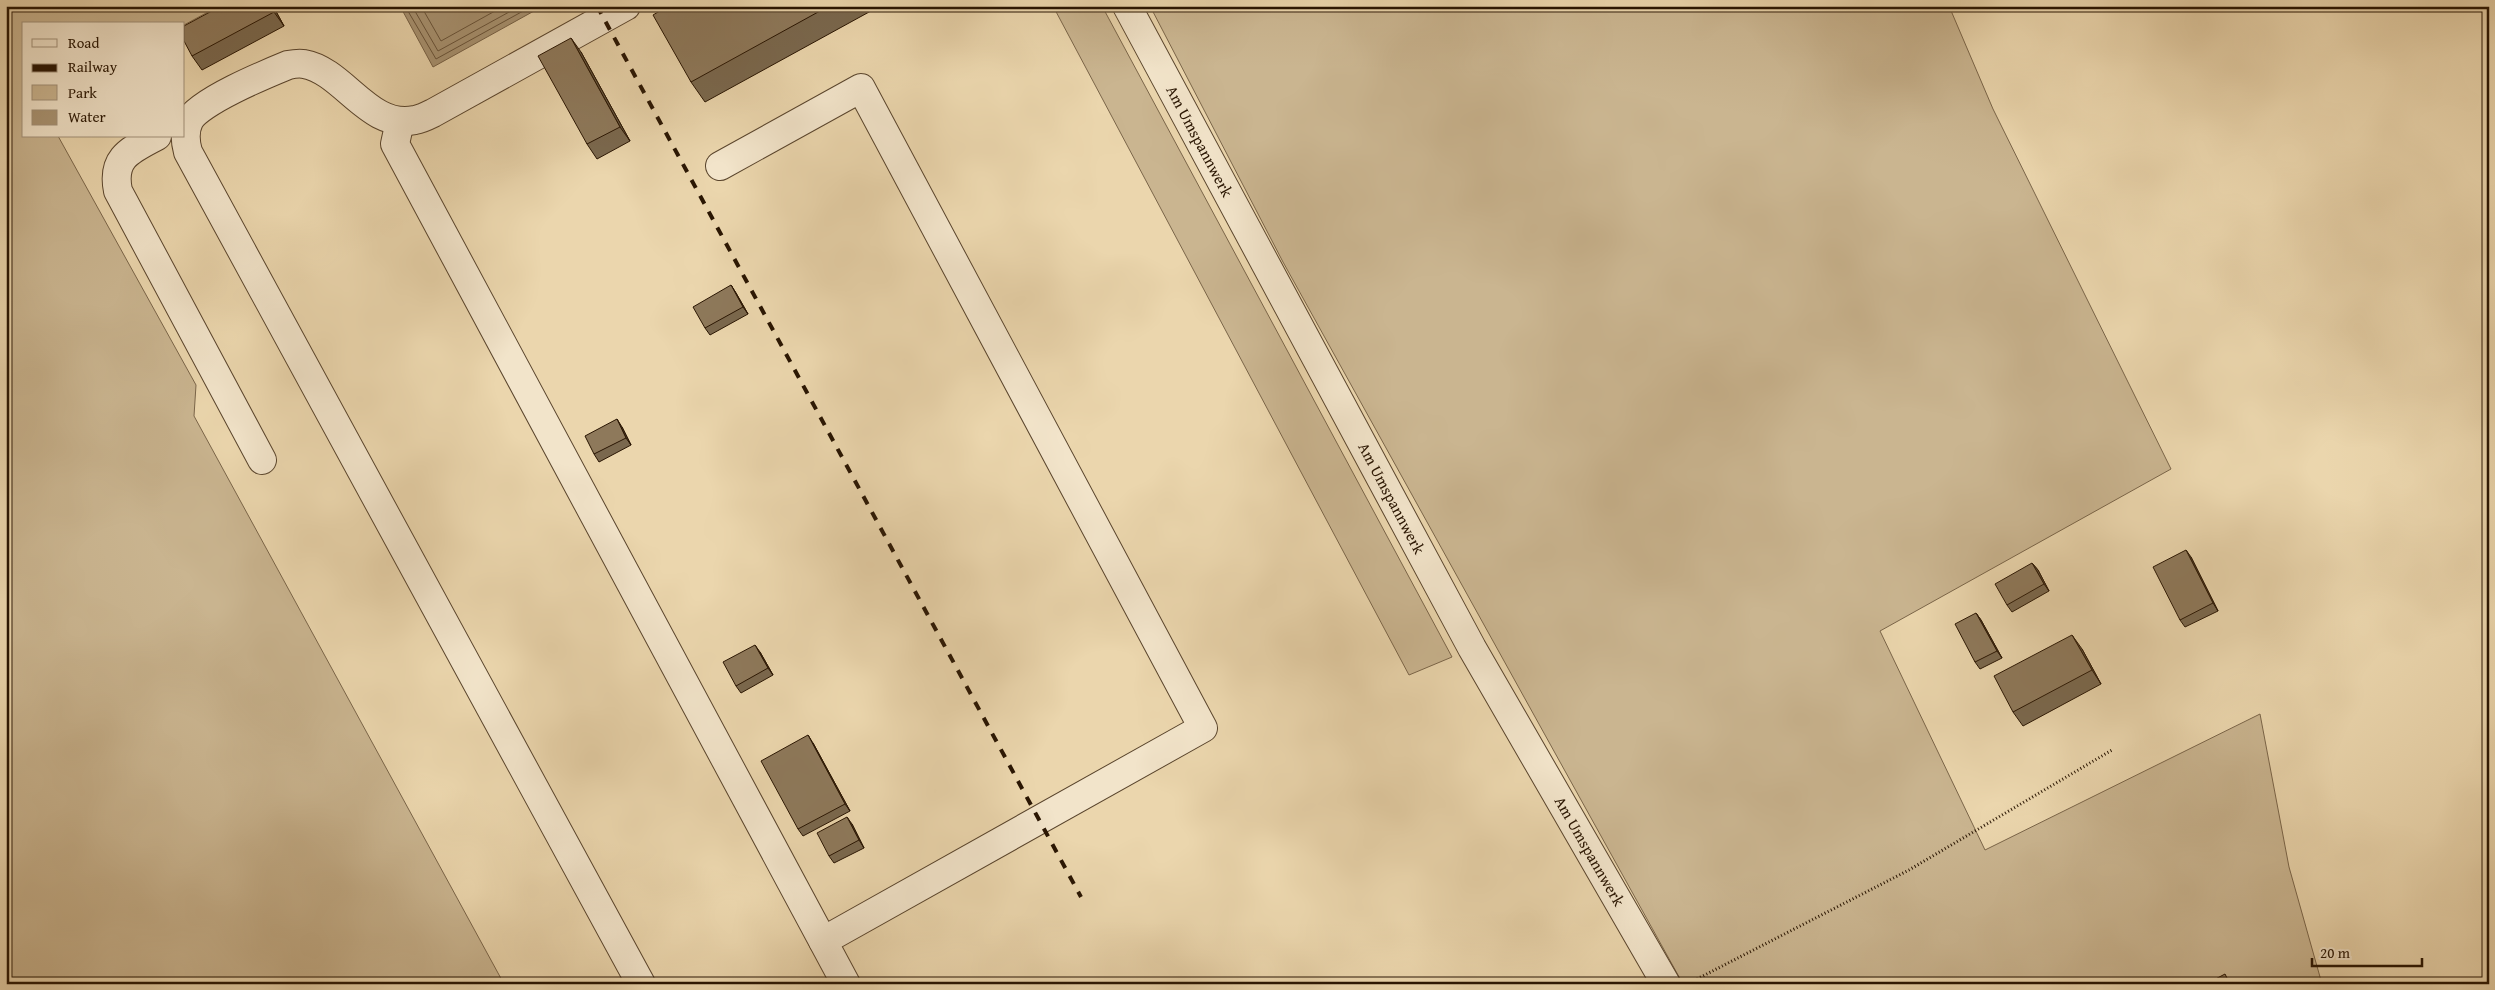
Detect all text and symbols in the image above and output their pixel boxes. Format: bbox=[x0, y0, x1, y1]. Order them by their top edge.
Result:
legend bbox=[22, 22, 185, 138]
text: Road bbox=[68, 32, 99, 53]
text: Railway bbox=[68, 56, 118, 77]
street label: Am Umspannwerk bbox=[1160, 81, 1240, 202]
text: Park bbox=[68, 82, 97, 103]
text: Water bbox=[68, 106, 106, 127]
street label: Am Umspannwerk bbox=[1352, 438, 1432, 559]
street label: Am Umspannwerk bbox=[1549, 791, 1632, 911]
scale bar bbox=[2312, 935, 2422, 967]
text: 20 m bbox=[2320, 942, 2351, 963]

